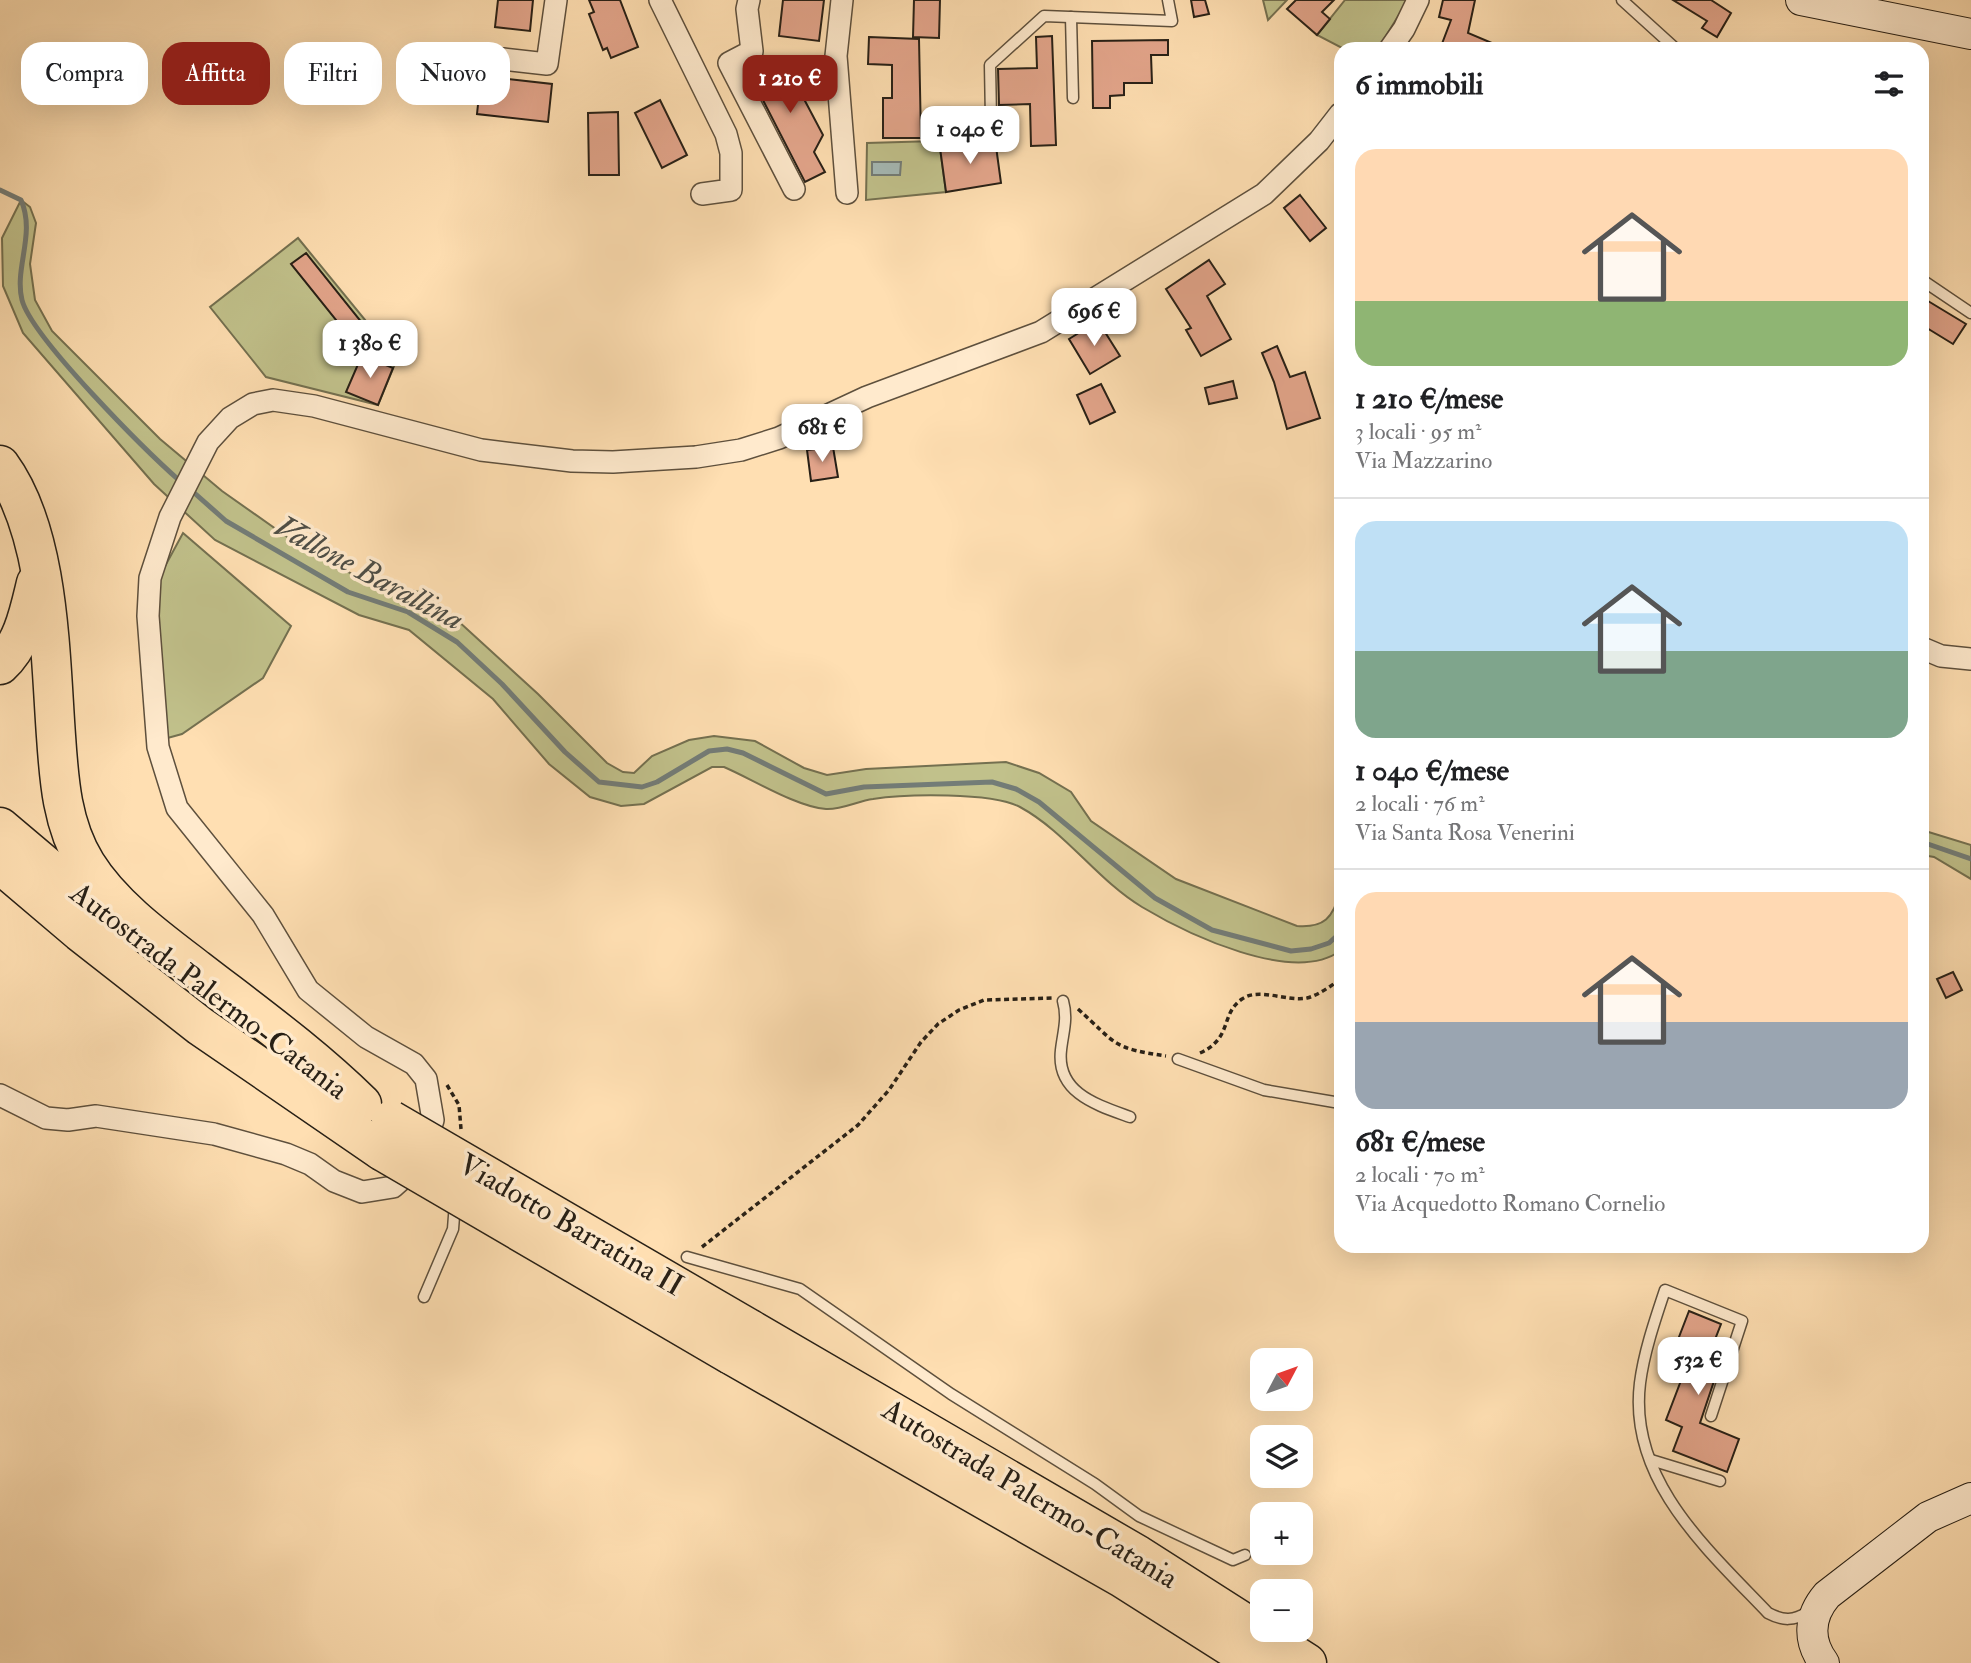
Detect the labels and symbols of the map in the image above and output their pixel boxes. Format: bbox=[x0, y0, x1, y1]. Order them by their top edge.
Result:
pin: 1 210 € bbox=[725, 55, 855, 115]
pin: 1 040 € bbox=[905, 106, 1035, 166]
pin: 696 € bbox=[1045, 288, 1143, 348]
pin: 1 380 € bbox=[305, 320, 435, 380]
pin: 681 € bbox=[773, 405, 871, 464]
water label: Vallone Barallina bbox=[268, 506, 470, 640]
street label: Autostrada Palermo-Catania bbox=[62, 874, 356, 1108]
street label: Viadotto Barratina II bbox=[452, 1146, 690, 1304]
pin: 532 € bbox=[1649, 1338, 1747, 1397]
north arrow bbox=[1250, 1348, 1312, 1410]
street label: Autostrada Palermo-Catania bbox=[875, 1391, 1185, 1597]

